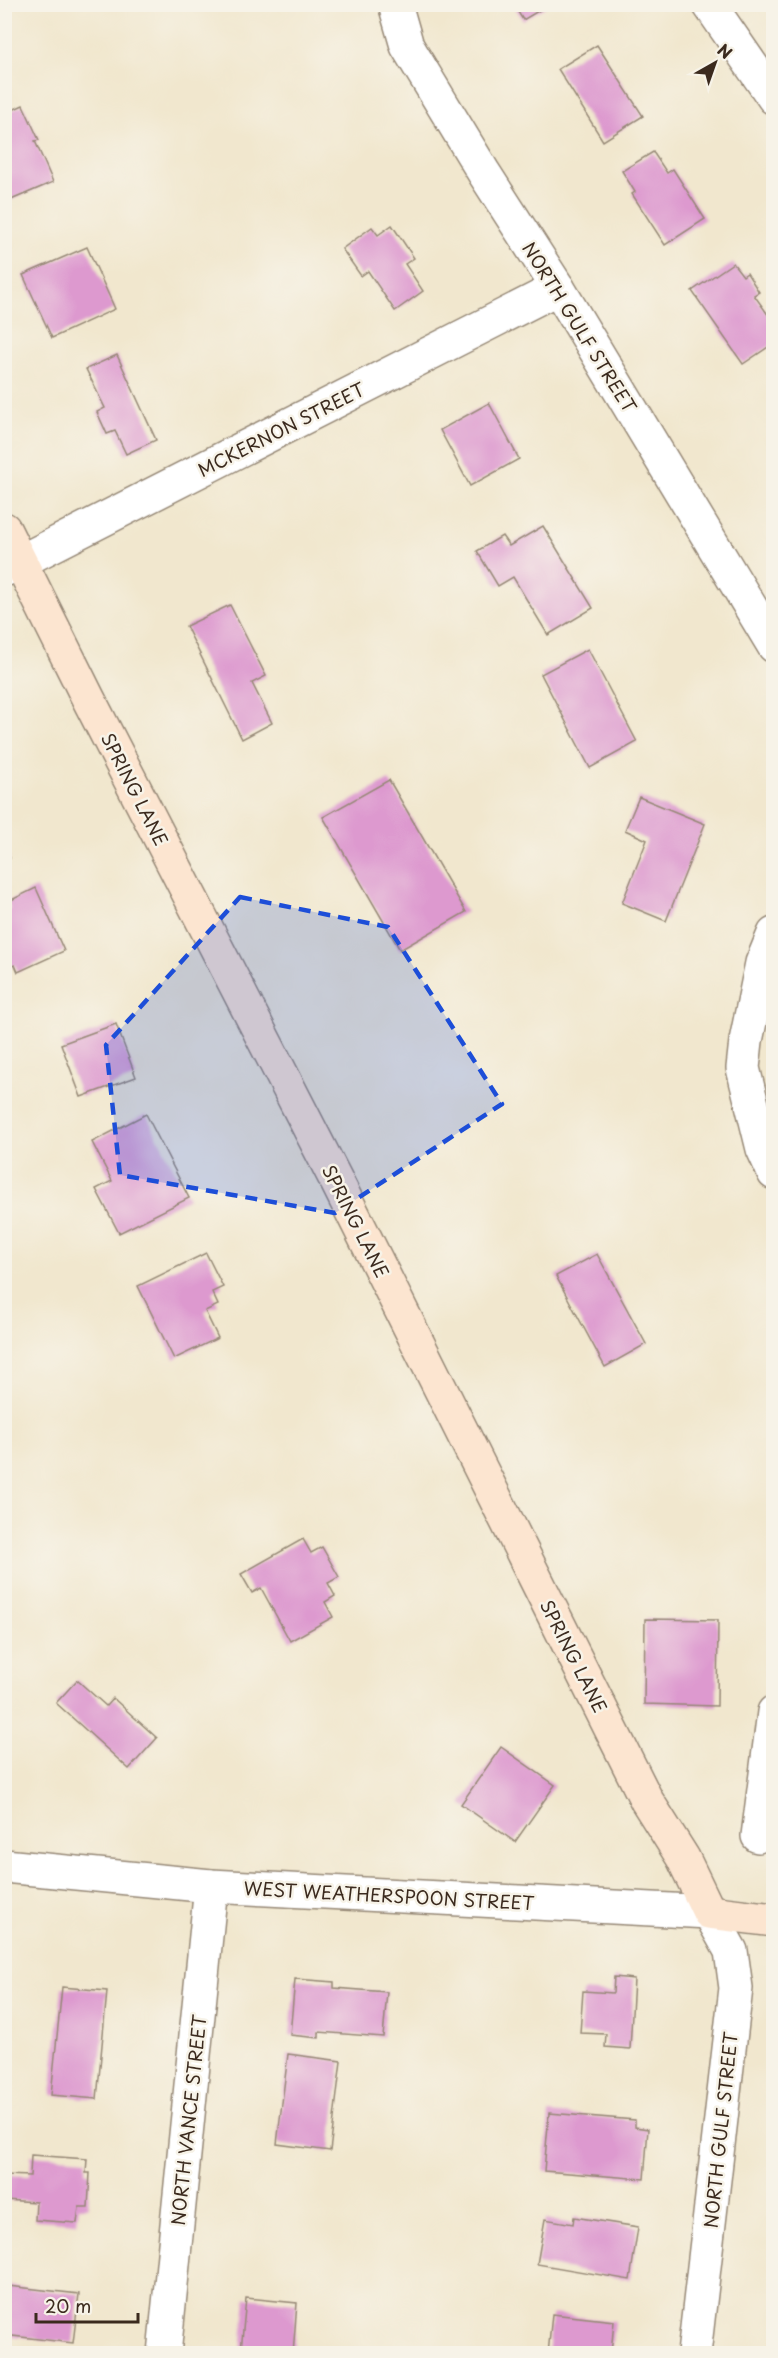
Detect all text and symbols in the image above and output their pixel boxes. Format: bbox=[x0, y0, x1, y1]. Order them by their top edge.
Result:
north arrow bbox=[685, 33, 745, 93]
text: N bbox=[713, 37, 738, 64]
street label: NORTH GULF STREET bbox=[516, 236, 644, 418]
street label: MCKERNON STREET bbox=[193, 375, 370, 483]
street label: SPRING LANE bbox=[95, 728, 175, 850]
street label: SPRING LANE bbox=[316, 1160, 396, 1282]
street label: SPRING LANE bbox=[534, 1595, 614, 1717]
street label: WEST WEATHERSPOON STREET bbox=[243, 1874, 536, 1916]
street label: NORTH VANCE STREET bbox=[164, 2013, 213, 2227]
street label: NORTH GULF STREET bbox=[696, 2030, 744, 2229]
scale bar bbox=[36, 2286, 138, 2324]
text: 20 m bbox=[45, 2292, 91, 2319]

